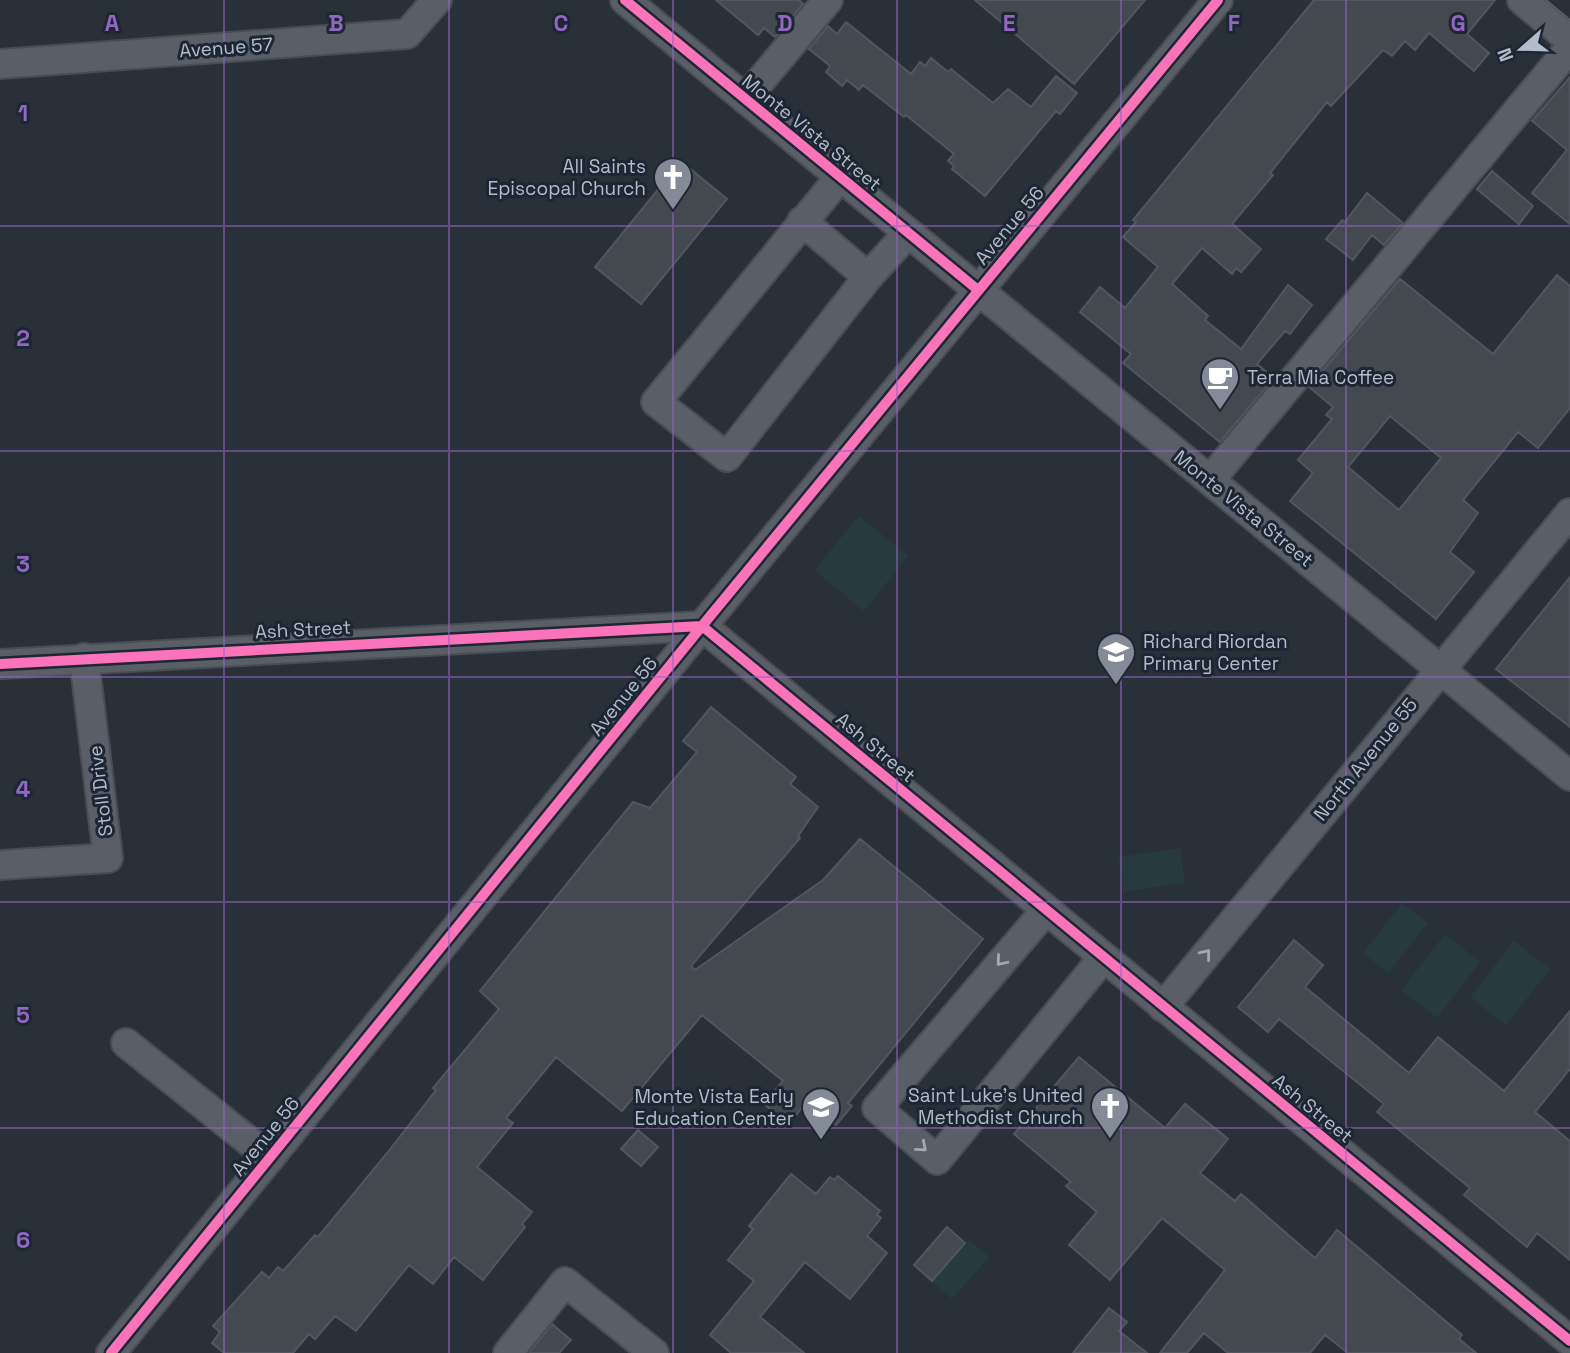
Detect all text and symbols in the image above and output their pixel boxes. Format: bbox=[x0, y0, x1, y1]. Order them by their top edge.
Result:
text: A bbox=[105, 8, 120, 38]
text: B bbox=[328, 8, 344, 38]
text: C bbox=[554, 8, 568, 38]
text: D bbox=[777, 8, 793, 38]
text: E bbox=[1003, 8, 1015, 38]
text: F bbox=[1228, 8, 1240, 38]
text: G bbox=[1450, 8, 1466, 38]
north arrow bbox=[1486, 14, 1556, 84]
street label: Avenue 57 bbox=[178, 32, 274, 63]
text: N bbox=[1492, 44, 1519, 65]
street label: Monte Vista Street bbox=[737, 68, 887, 196]
text: 1 bbox=[18, 98, 28, 128]
place label: All Saints Episcopal Church bbox=[487, 154, 646, 201]
church icon: All Saints Episcopal Church bbox=[652, 156, 694, 211]
street label: Avenue 56 bbox=[969, 181, 1049, 270]
text: 2 bbox=[16, 323, 30, 353]
cafe icon: Terra Mia Coffee bbox=[1199, 356, 1241, 411]
place label: Terra Mia Coffee bbox=[1247, 365, 1394, 390]
street label: Monte Vista Street bbox=[1169, 444, 1319, 572]
text: 3 bbox=[16, 549, 30, 579]
street label: Ash Street bbox=[254, 614, 352, 645]
place label: Richard Riordan Primary Center bbox=[1143, 629, 1288, 676]
school or university icon: Richard Riordan Primary Center bbox=[1095, 631, 1137, 686]
street label: Avenue 56 bbox=[584, 652, 663, 741]
street label: North Avenue 55 bbox=[1308, 693, 1423, 826]
street label: Ash Street bbox=[831, 707, 921, 788]
street label: Stoll Drive bbox=[83, 744, 118, 838]
text: 4 bbox=[16, 774, 31, 804]
one-way arrow bbox=[1198, 950, 1211, 962]
one-way arrow bbox=[997, 953, 1009, 966]
text: 5 bbox=[16, 1000, 30, 1030]
street label: Ash Street bbox=[1267, 1068, 1358, 1148]
place label: Saint Luke's United Methodist Church bbox=[908, 1083, 1083, 1130]
place label: Monte Vista Early Education Center bbox=[634, 1084, 794, 1131]
church icon: Saint Luke's United Methodist Church bbox=[1089, 1085, 1131, 1140]
school or university icon: Monte Vista Early Education Center bbox=[800, 1086, 842, 1141]
street label: Avenue 56 bbox=[226, 1092, 305, 1181]
one-way arrow bbox=[914, 1139, 927, 1151]
text: 6 bbox=[16, 1225, 30, 1255]

